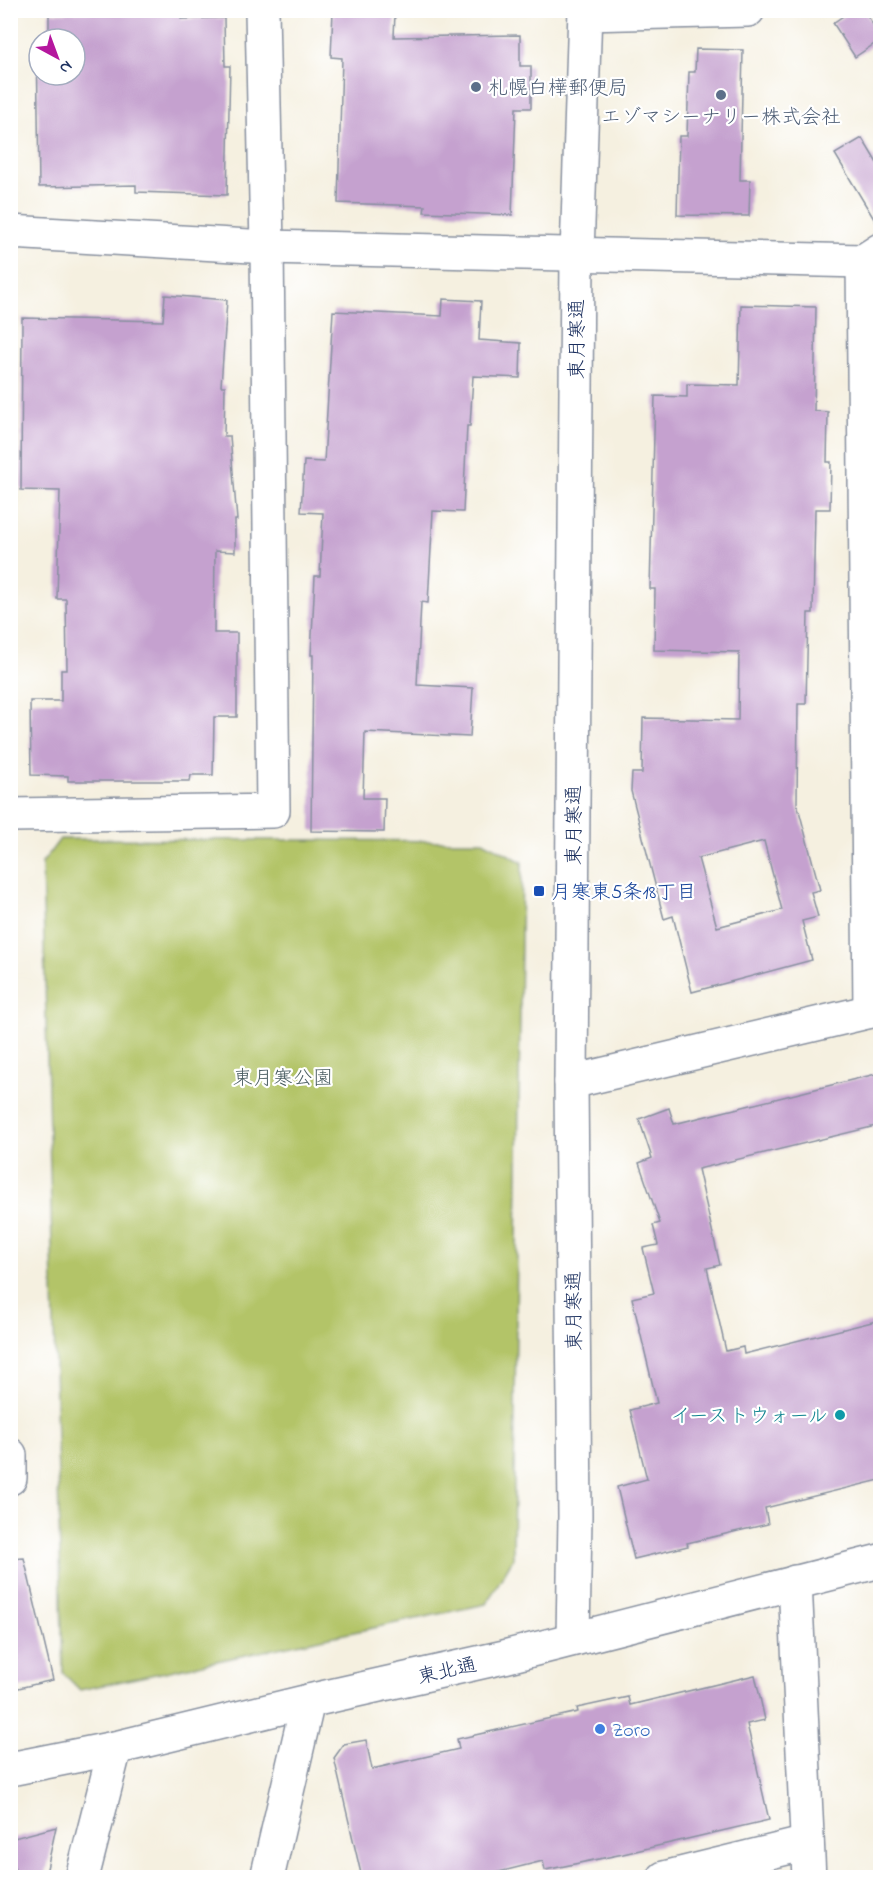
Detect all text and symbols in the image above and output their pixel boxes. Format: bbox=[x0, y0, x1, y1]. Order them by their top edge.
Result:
north arrow bbox=[27, 27, 87, 87]
text: N bbox=[53, 54, 77, 80]
place label: 札幌白樺郵便局 bbox=[488, 75, 628, 104]
marker: 札幌白樺郵便局 bbox=[469, 80, 483, 94]
marker: エゾマシーナリー株式会社 bbox=[714, 88, 728, 102]
place label: エゾマシーナリー株式会社 bbox=[601, 104, 841, 133]
street label: 東月寒通 bbox=[564, 299, 593, 379]
street label: 東月寒通 bbox=[561, 785, 590, 865]
place label: 月寒東5条18丁目 bbox=[551, 879, 696, 908]
marker: 月寒東5条18丁目 bbox=[532, 884, 546, 898]
park label: 東月寒公園 bbox=[233, 1065, 333, 1094]
street label: 東月寒通 bbox=[560, 1271, 591, 1351]
place label: イーストウォール bbox=[670, 1403, 828, 1432]
marker: イーストウォール bbox=[833, 1408, 847, 1422]
street label: 東北通 bbox=[415, 1652, 480, 1693]
place label: Zoro bbox=[612, 1717, 650, 1746]
marker: Zoro bbox=[593, 1722, 607, 1736]

